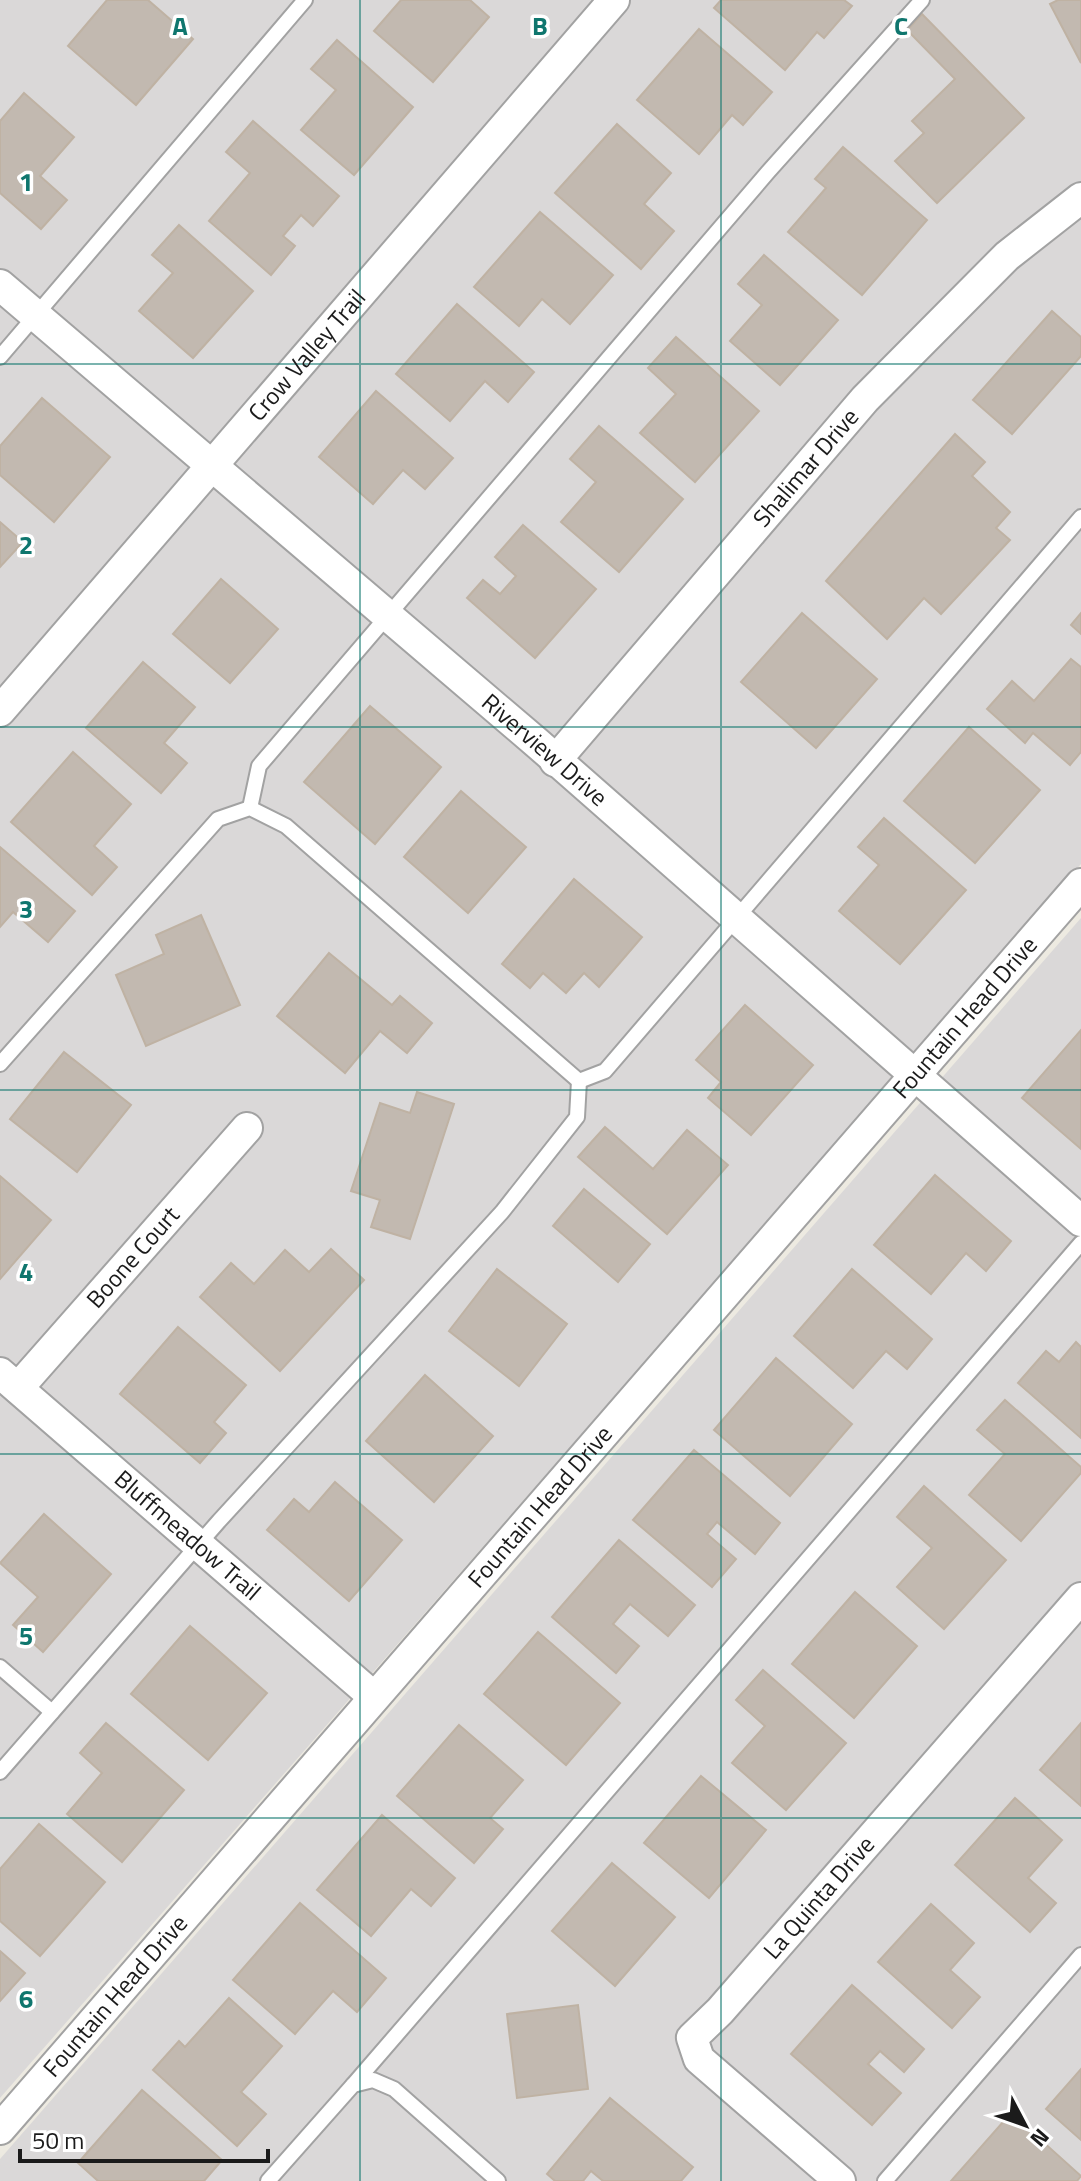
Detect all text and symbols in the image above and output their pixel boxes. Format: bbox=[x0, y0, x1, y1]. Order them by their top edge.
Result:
text: A bbox=[172, 6, 188, 45]
text: B bbox=[532, 6, 548, 45]
text: C bbox=[894, 6, 908, 45]
text: 1 bbox=[19, 162, 33, 201]
street label: Crow Valley Trail bbox=[239, 281, 374, 429]
street label: Shalimar Drive bbox=[744, 400, 867, 535]
text: 2 bbox=[19, 525, 33, 564]
street label: Riverview Drive bbox=[474, 684, 616, 814]
text: 3 bbox=[19, 889, 33, 928]
street label: Fountain Head Drive bbox=[883, 928, 1045, 1106]
street label: Boone Court bbox=[77, 1197, 188, 1316]
text: 4 bbox=[19, 1252, 33, 1291]
street label: Fountain Head Drive bbox=[459, 1417, 620, 1595]
street label: Bluffmeadow Trail bbox=[107, 1461, 269, 1608]
text: 5 bbox=[19, 1616, 33, 1655]
street label: La Quinta Drive bbox=[754, 1827, 882, 1967]
street label: Fountain Head Drive bbox=[34, 1906, 195, 2085]
text: 6 bbox=[19, 1979, 33, 2018]
north arrow bbox=[985, 2085, 1065, 2165]
scale bar bbox=[20, 2113, 268, 2163]
text: N bbox=[1022, 2121, 1058, 2155]
text: 50 m bbox=[32, 2122, 84, 2158]

